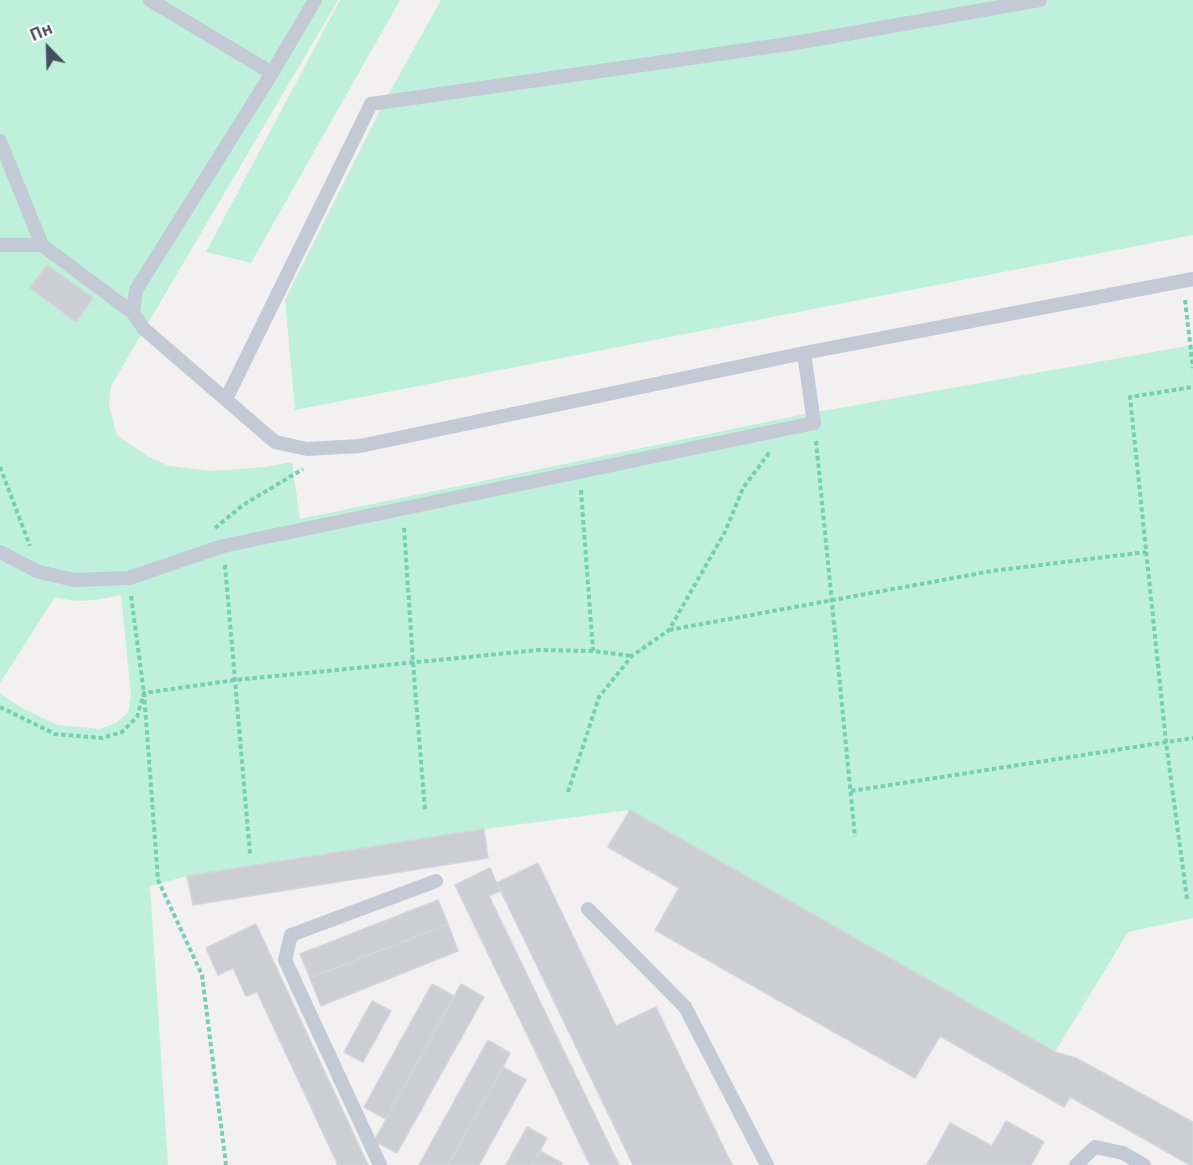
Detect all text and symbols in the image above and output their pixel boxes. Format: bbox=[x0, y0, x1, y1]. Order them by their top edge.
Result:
text: Пн bbox=[26, 17, 56, 46]
north arrow bbox=[18, 18, 78, 78]

